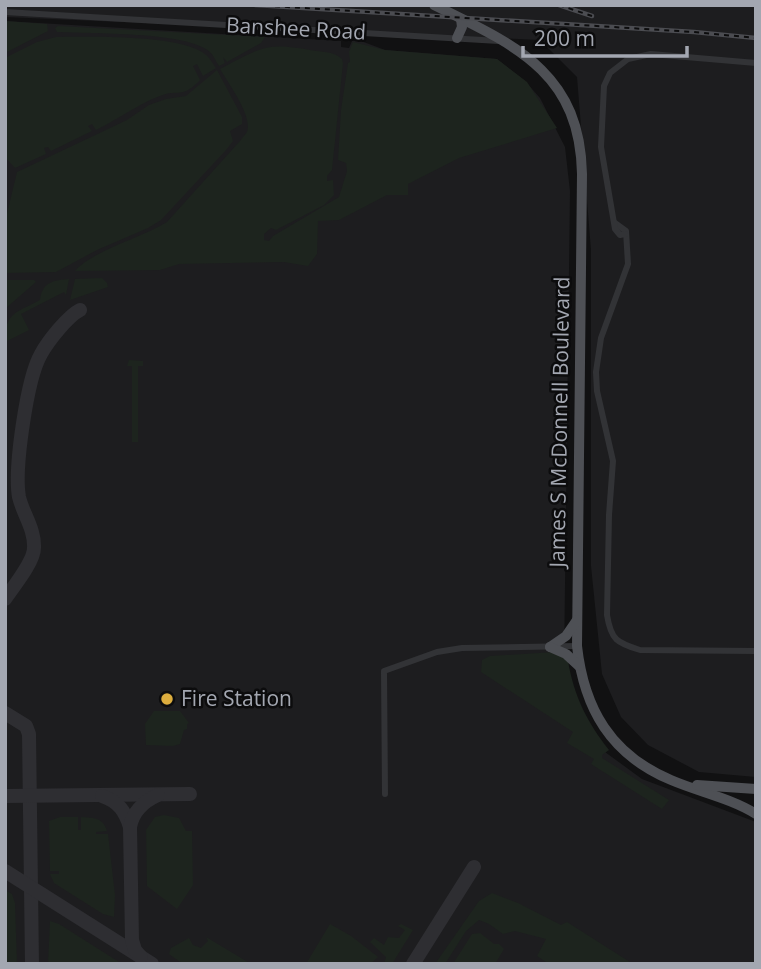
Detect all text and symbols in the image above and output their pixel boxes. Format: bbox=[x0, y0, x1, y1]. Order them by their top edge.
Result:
street label: Banshee Road bbox=[225, 10, 367, 46]
scale bar bbox=[523, 14, 688, 58]
text: 200 m bbox=[534, 24, 595, 52]
street label: James S McDonnell Boulevard bbox=[542, 276, 576, 570]
place label: Fire Station bbox=[181, 684, 292, 712]
marker: Fire Station bbox=[159, 691, 175, 707]

